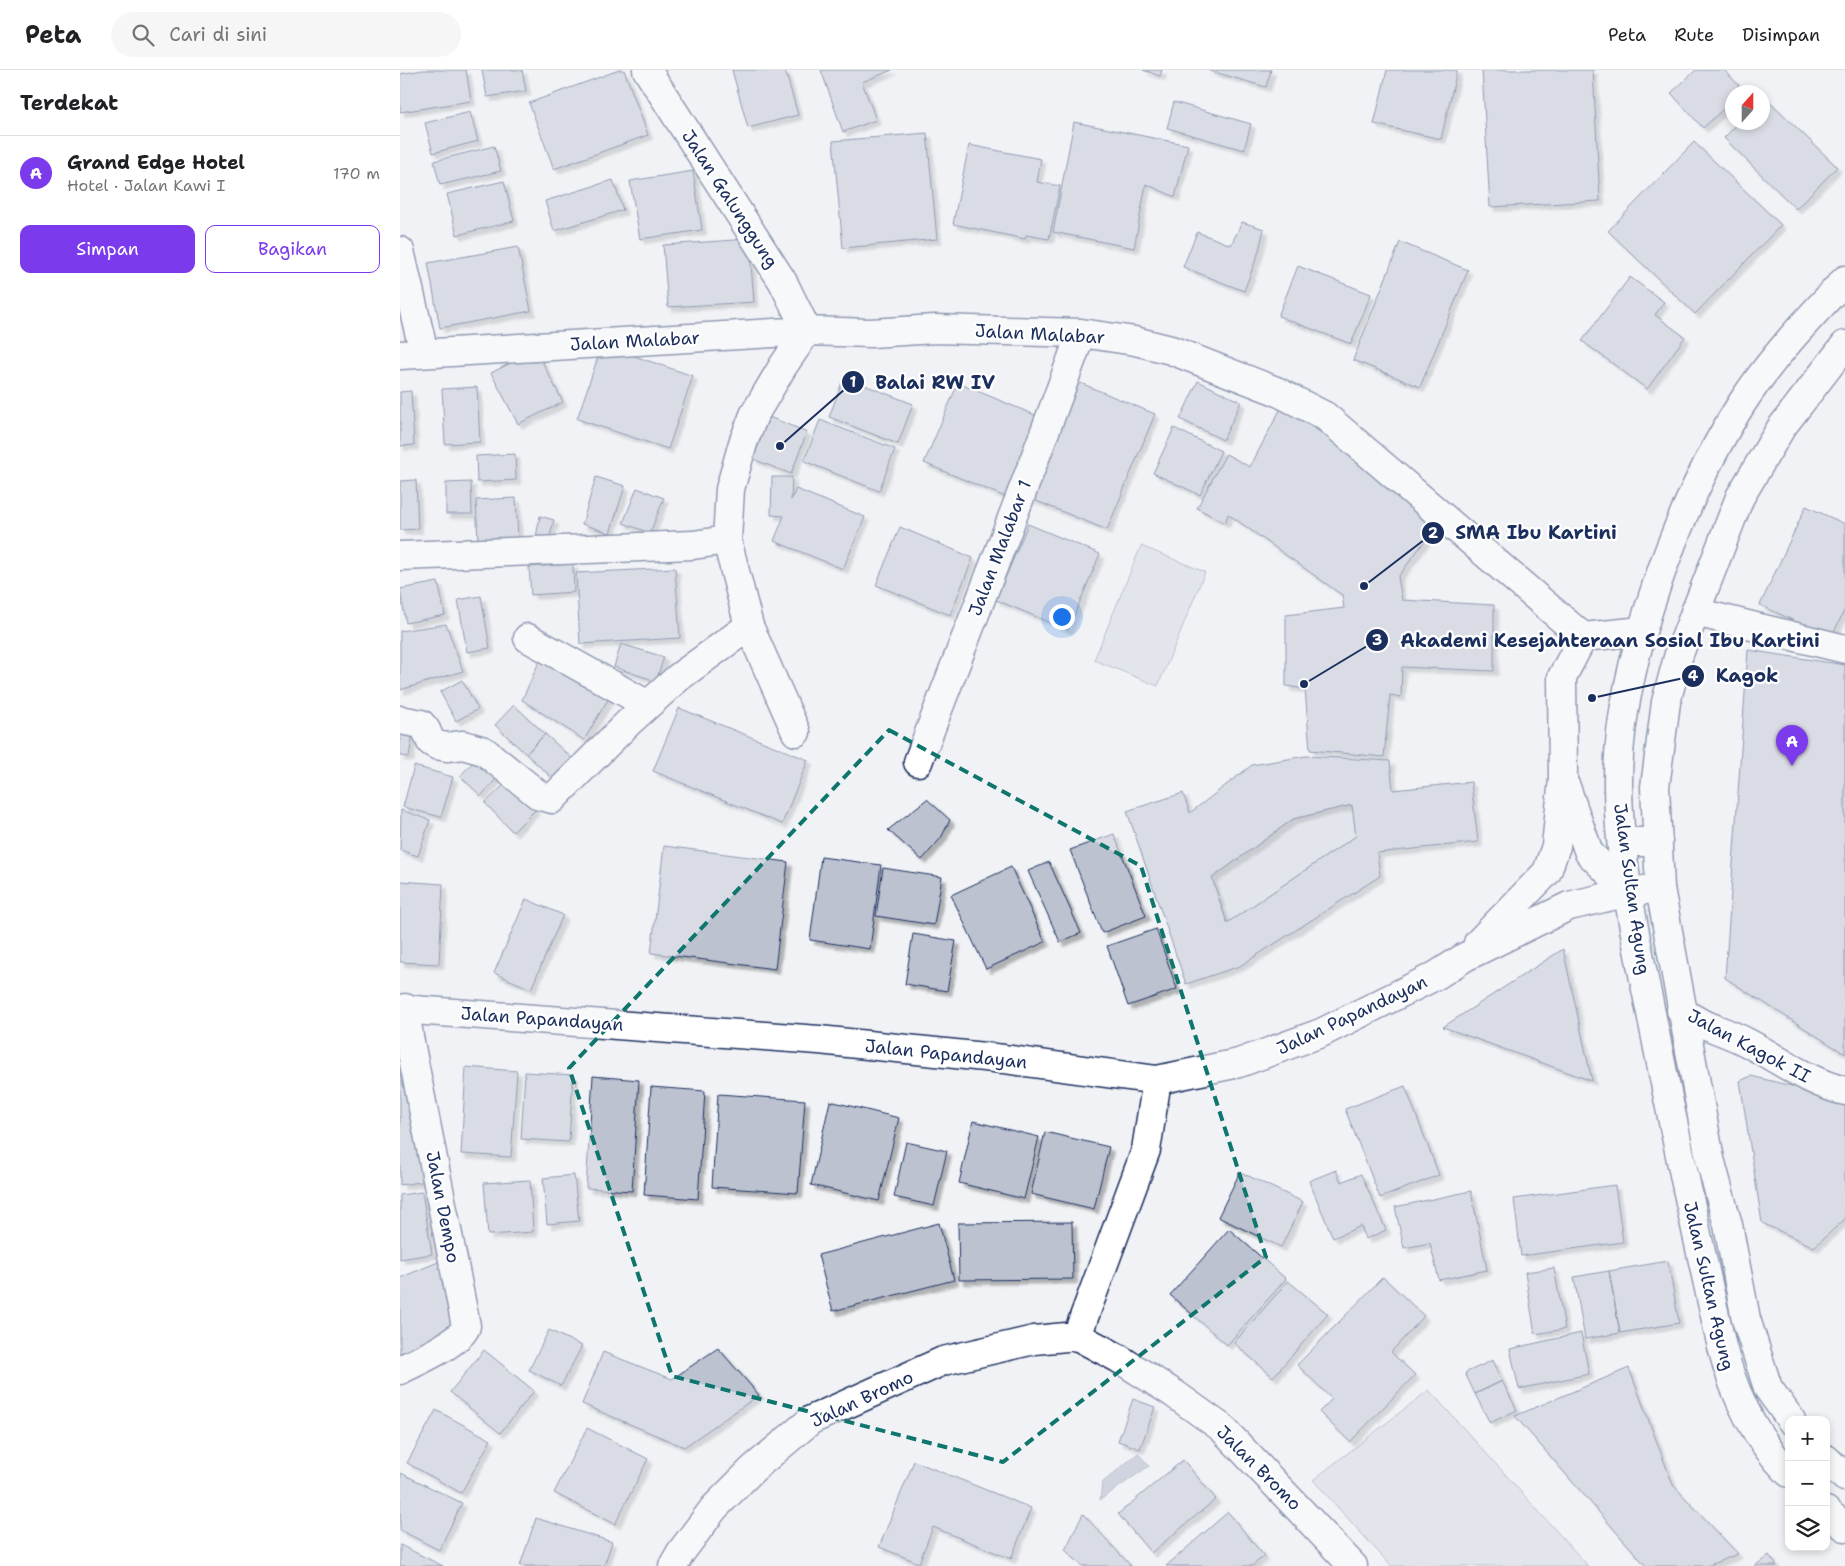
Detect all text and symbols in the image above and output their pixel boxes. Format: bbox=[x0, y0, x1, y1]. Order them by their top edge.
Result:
search box bbox=[111, 12, 461, 57]
text: Peta bbox=[25, 19, 81, 51]
icon: search bbox=[129, 21, 157, 49]
text: Cari di sini bbox=[169, 22, 267, 47]
text: Peta bbox=[1608, 23, 1646, 47]
text: Rute bbox=[1674, 23, 1714, 47]
text: Disimpan bbox=[1742, 23, 1820, 47]
north arrow bbox=[1725, 85, 1770, 130]
text: Terdekat bbox=[20, 89, 118, 117]
street label: Jalan Galunggung bbox=[676, 125, 784, 273]
text: Grand Edge Hotel bbox=[67, 150, 245, 175]
text: A bbox=[30, 163, 42, 184]
text: 170 m bbox=[333, 163, 380, 184]
text: Hotel · Jalan Kawi I bbox=[67, 175, 225, 196]
button: Simpan bbox=[20, 225, 195, 273]
button: Bagikan bbox=[205, 225, 380, 273]
street label: Jalan Malabar bbox=[974, 319, 1106, 349]
street label: Jalan Malabar bbox=[569, 326, 701, 356]
callout: Balai RW IV bbox=[840, 365, 1005, 399]
text: Balai RW IV bbox=[875, 370, 995, 395]
text: 1 bbox=[850, 372, 857, 392]
street label: Jalan Malabar 1 bbox=[963, 477, 1037, 619]
callout: SMA Ibu Kartini bbox=[1420, 516, 1627, 550]
text: SMA Ibu Kartini bbox=[1455, 520, 1617, 545]
text: 2 bbox=[1428, 523, 1439, 543]
your location bbox=[1049, 604, 1075, 630]
callout: Akademi Kesejahteraan Sosial Ibu Kartini bbox=[1365, 623, 1829, 657]
text: Akademi Kesejahteraan Sosial Ibu Kartini bbox=[1400, 628, 1820, 653]
text: 3 bbox=[1372, 630, 1382, 650]
callout: Kagok bbox=[1680, 659, 1788, 693]
text: Kagok bbox=[1716, 663, 1778, 688]
text: 4 bbox=[1688, 666, 1699, 686]
pin: A bbox=[1776, 725, 1808, 766]
street label: Jalan Sultan Agung bbox=[1608, 802, 1656, 976]
street label: Jalan Papandayan bbox=[1273, 970, 1431, 1060]
street label: Jalan Papandayan bbox=[460, 1001, 624, 1037]
street label: Jalan Kagok II bbox=[1683, 1004, 1815, 1089]
street label: Jalan Papandayan bbox=[864, 1034, 1028, 1074]
street label: Jalan Dempo bbox=[420, 1149, 466, 1265]
street label: Jalan Sultan Agung bbox=[1678, 1199, 1740, 1373]
street label: Jalan Bromo bbox=[807, 1365, 917, 1433]
map controls bbox=[1785, 1416, 1830, 1551]
button: + bbox=[1785, 1416, 1830, 1461]
street label: Jalan Bromo bbox=[1211, 1420, 1307, 1516]
button: − bbox=[1785, 1461, 1830, 1506]
button: layers bbox=[1785, 1506, 1830, 1551]

